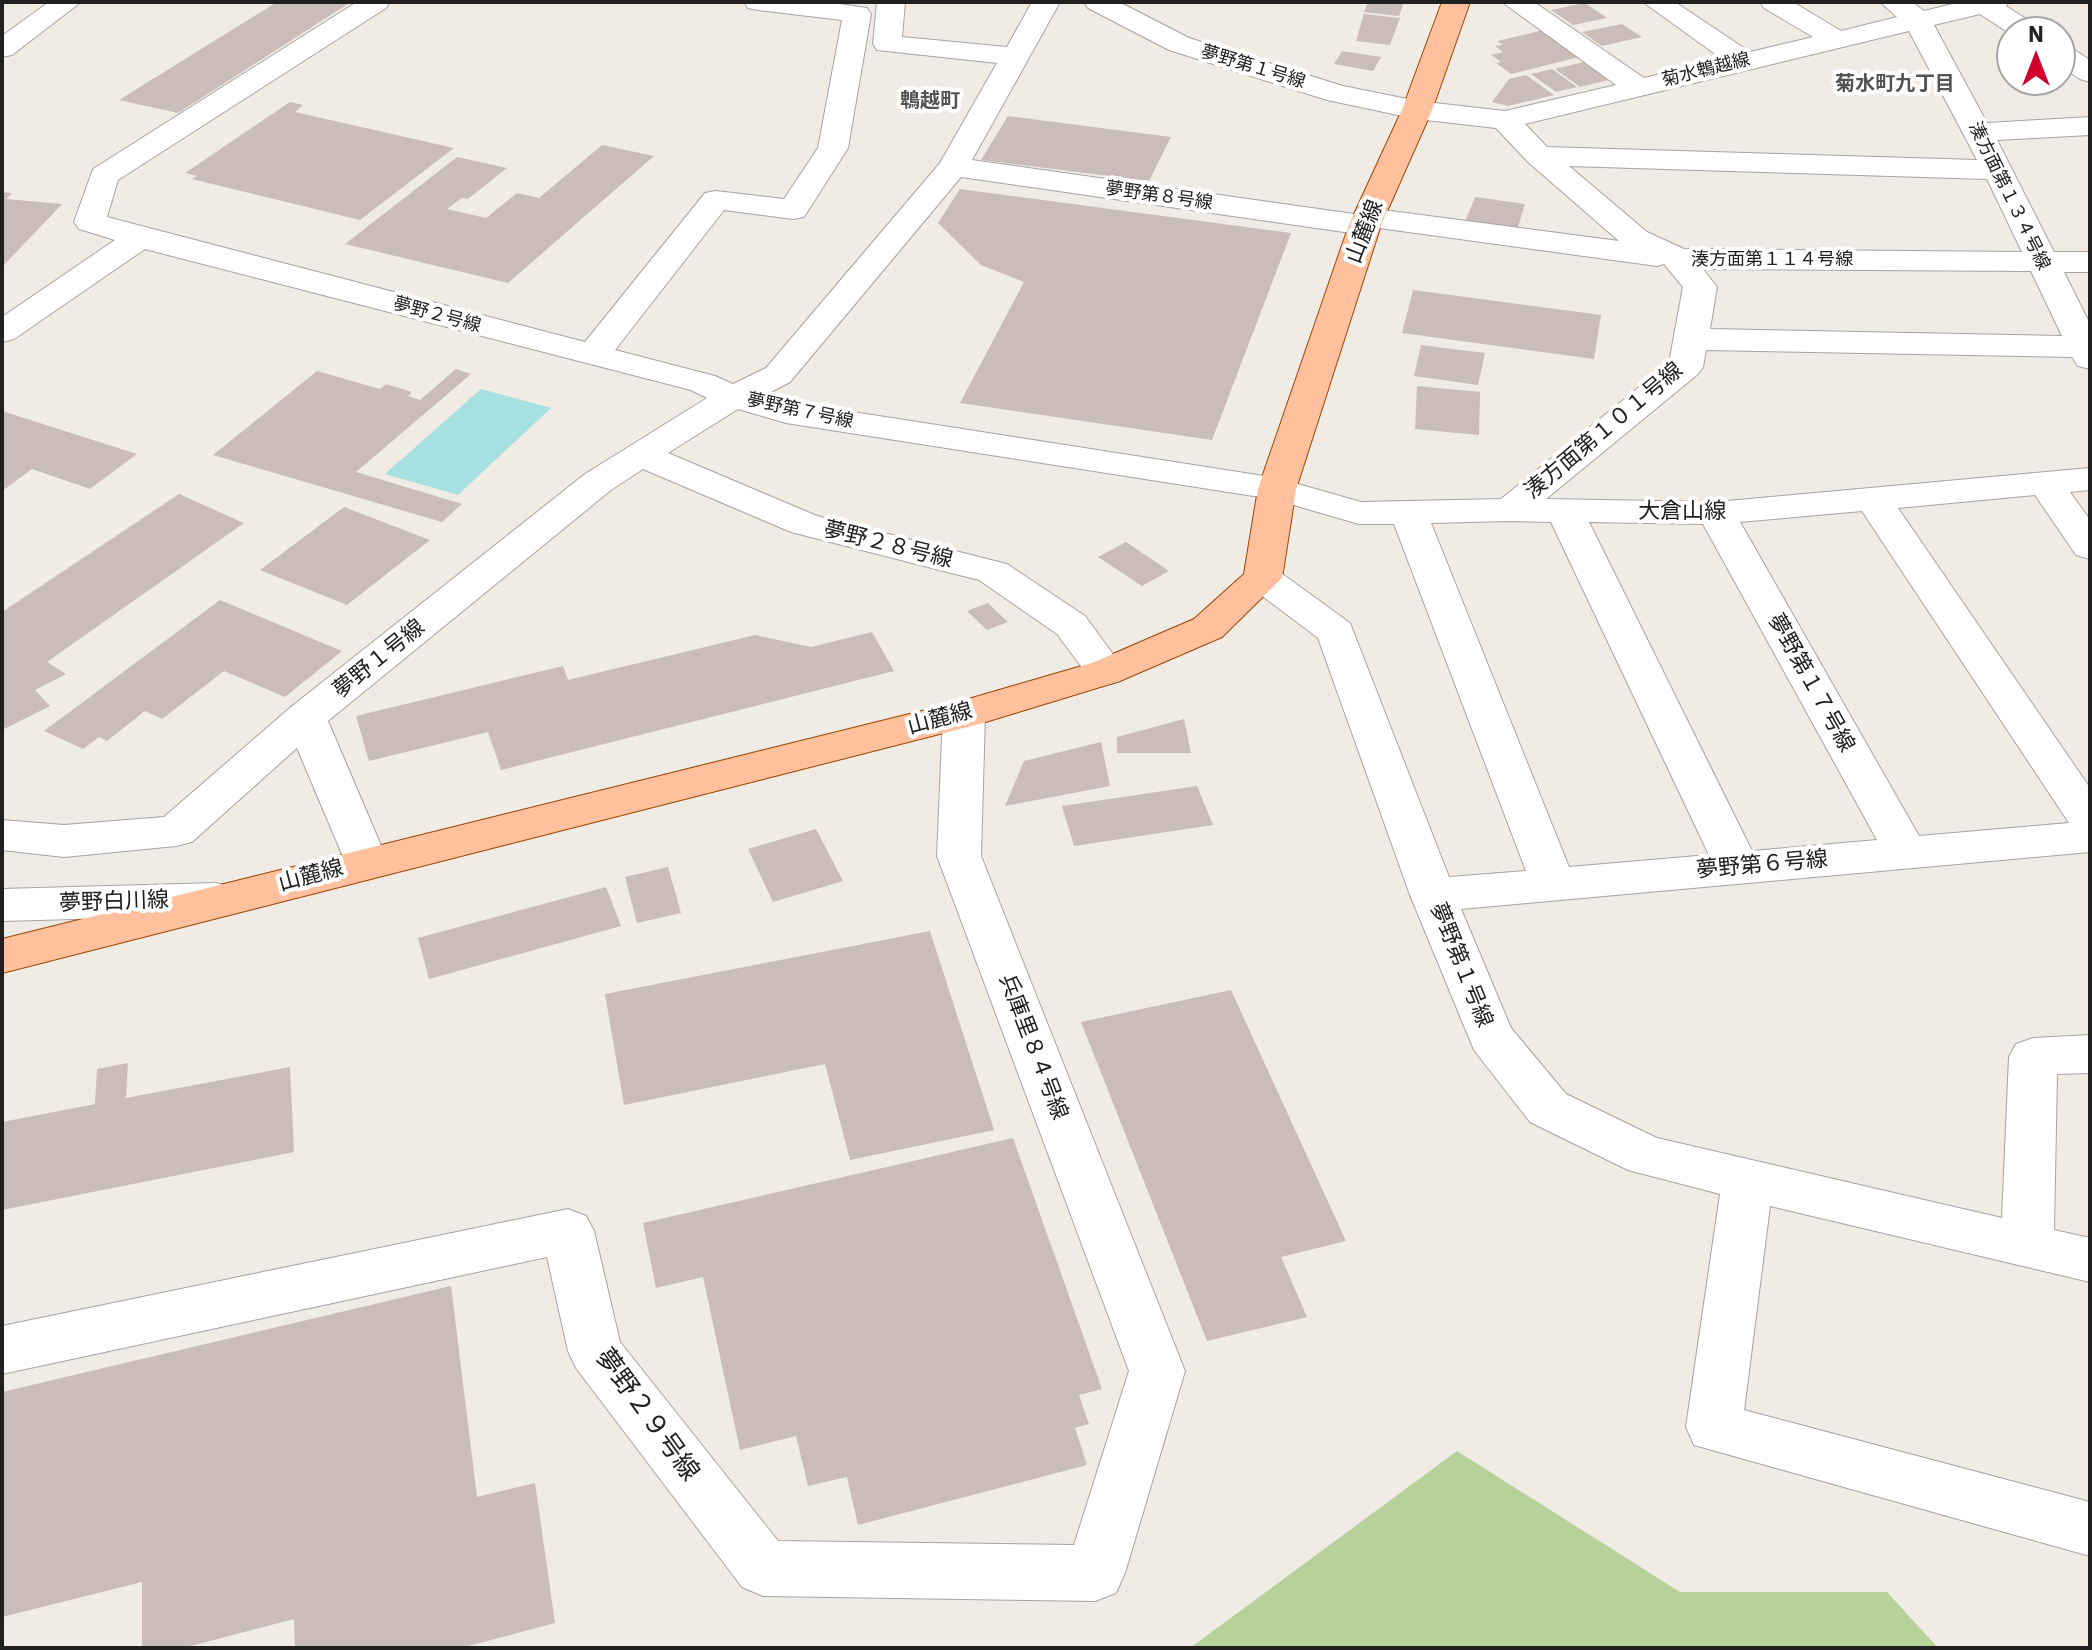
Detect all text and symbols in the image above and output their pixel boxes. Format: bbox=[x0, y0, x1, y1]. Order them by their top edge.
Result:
north arrow bbox=[1996, 16, 2076, 96]
text: N bbox=[2028, 19, 2044, 48]
street label: 夢野第１号線 bbox=[1198, 41, 1308, 93]
street label: 菊水鵯越線 bbox=[1660, 49, 1752, 91]
district label: 菊水町九丁目 bbox=[1835, 72, 1955, 96]
district label: 鵯越町 bbox=[900, 89, 960, 113]
street label: 湊方面第１３４号線 bbox=[1964, 118, 2054, 274]
street label: 夢野第８号線 bbox=[1104, 178, 1214, 214]
street label: 山麓線 bbox=[1341, 196, 1389, 268]
street label: 湊方面第１１４号線 bbox=[1691, 249, 1853, 271]
street label: 夢野２号線 bbox=[391, 293, 483, 337]
street label: 湊方面第１０１号線 bbox=[1520, 357, 1688, 505]
street label: 夢野第７号線 bbox=[745, 389, 855, 433]
street label: 大倉山線 bbox=[1638, 499, 1726, 525]
street label: 夢野２８号線 bbox=[821, 516, 955, 574]
street label: 夢野第１７号線 bbox=[1762, 609, 1860, 757]
street label: 夢野１号線 bbox=[328, 614, 430, 704]
street label: 山麓線 bbox=[905, 698, 975, 740]
street label: 夢野第６号線 bbox=[1695, 846, 1829, 884]
street label: 山麓線 bbox=[276, 855, 346, 897]
street label: 夢野白川線 bbox=[59, 887, 169, 917]
street label: 夢野第１号線 bbox=[1424, 899, 1498, 1031]
street label: 兵庫里８４号線 bbox=[993, 970, 1073, 1124]
street label: 夢野２９号線 bbox=[589, 1343, 705, 1487]

